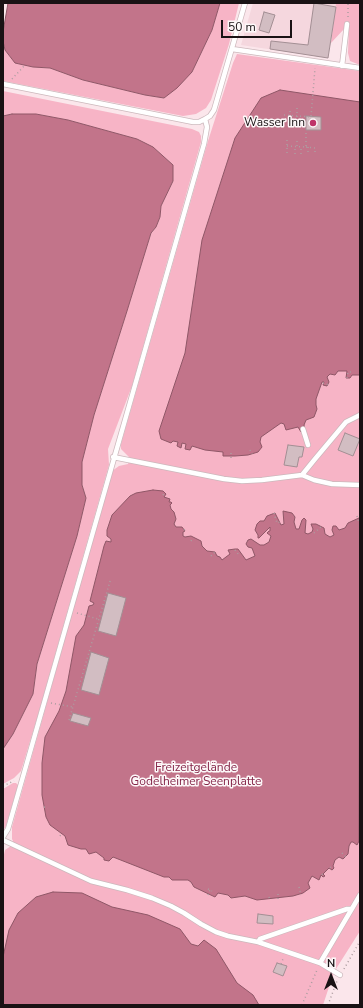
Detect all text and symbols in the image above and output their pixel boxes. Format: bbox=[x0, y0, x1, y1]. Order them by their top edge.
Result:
scale bar bbox=[223, 12, 294, 38]
text: 50 m bbox=[228, 19, 256, 35]
place label: Wasser Inn bbox=[244, 116, 305, 130]
marker: Wasser Inn bbox=[308, 118, 318, 128]
park label: Freizeitgelände Godelheimer Seenplatte bbox=[131, 761, 261, 789]
north arrow bbox=[311, 956, 351, 996]
text: N bbox=[327, 956, 335, 971]

